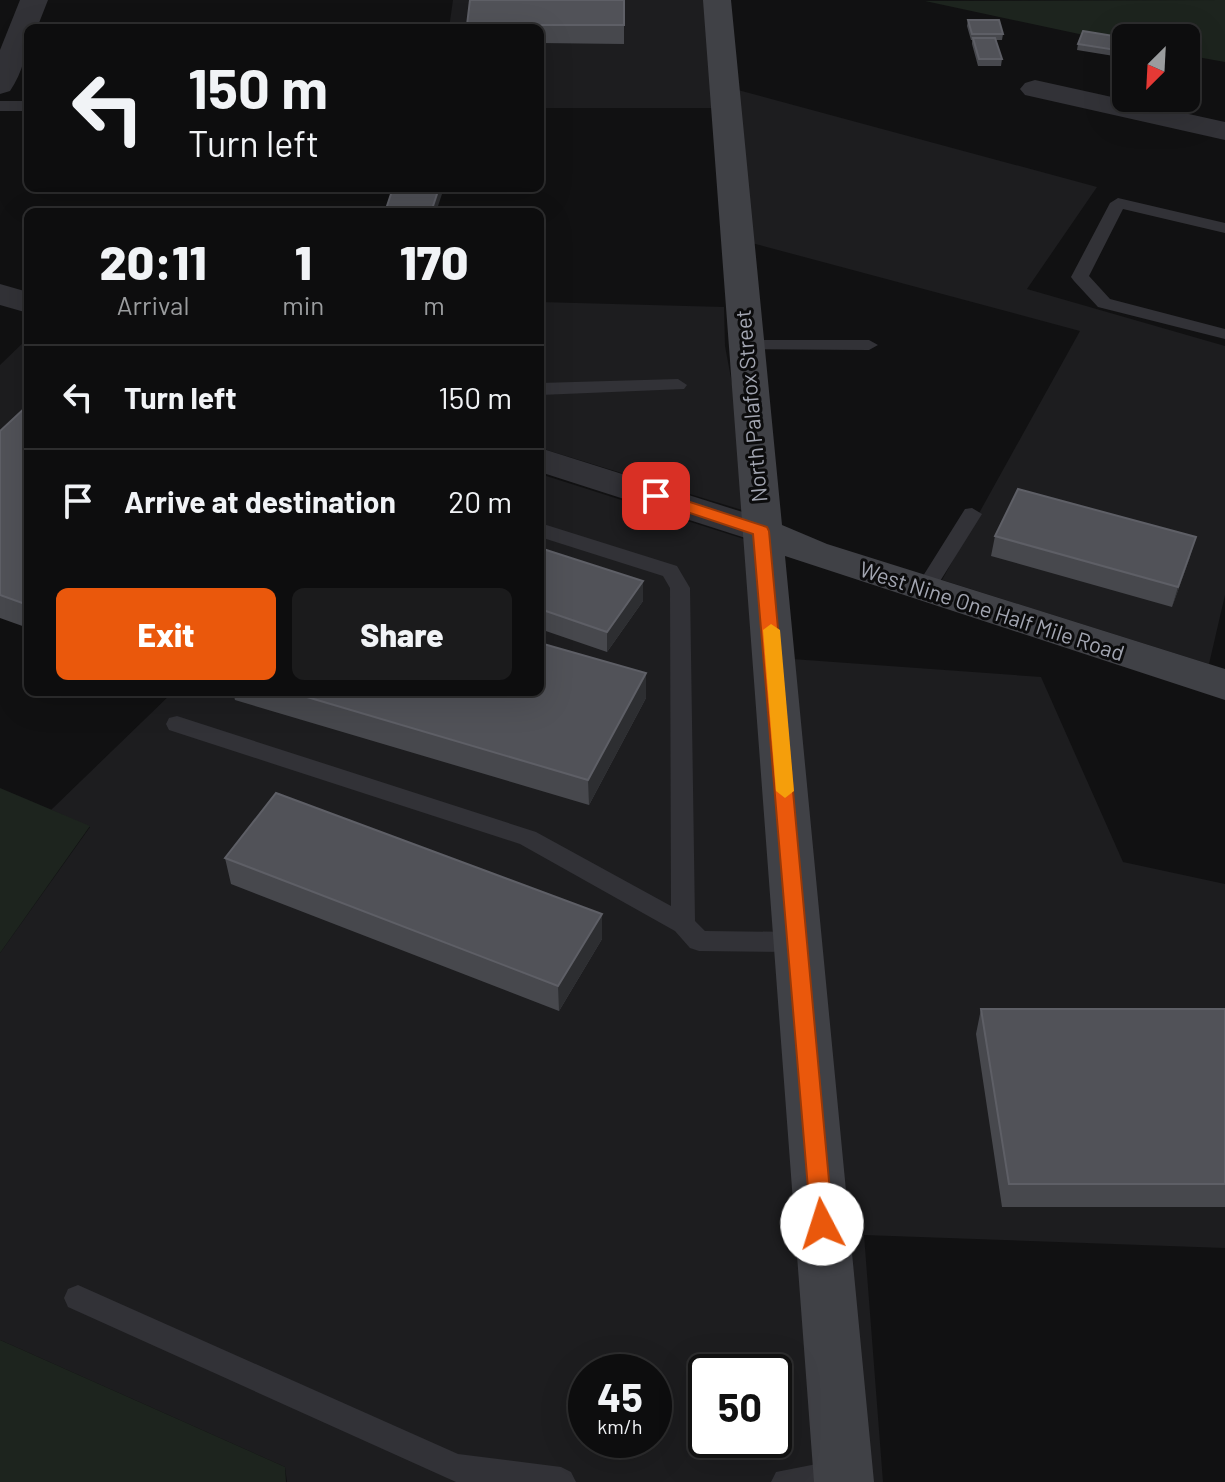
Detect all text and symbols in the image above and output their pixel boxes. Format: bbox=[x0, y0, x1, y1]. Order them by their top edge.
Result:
north arrow bbox=[1112, 24, 1200, 112]
map controls bbox=[1112, 24, 1200, 112]
text: 150 m bbox=[188, 53, 328, 120]
icon: left bbox=[56, 56, 160, 160]
text: Turn left bbox=[188, 121, 319, 164]
text: 20:11 bbox=[100, 232, 207, 290]
text: 1 bbox=[295, 232, 312, 290]
text: 170 bbox=[400, 232, 468, 290]
text: Arrival bbox=[117, 289, 189, 320]
text: min bbox=[282, 289, 324, 320]
text: m bbox=[423, 289, 445, 320]
street label: North Palafox Street bbox=[729, 309, 771, 504]
icon: left bbox=[56, 375, 100, 419]
text: Turn left bbox=[124, 379, 237, 415]
text: 150 m bbox=[438, 379, 512, 415]
pin bbox=[622, 462, 690, 530]
icon: arrive bbox=[634, 474, 678, 518]
icon: arrive bbox=[56, 479, 100, 523]
text: Arrive at destination bbox=[124, 483, 396, 519]
text: 20 m bbox=[448, 483, 512, 519]
street label: West Nine One Half Mile Road bbox=[857, 555, 1128, 665]
button: Exit bbox=[56, 588, 276, 680]
button: Share bbox=[292, 588, 512, 680]
position arrow bbox=[780, 1182, 864, 1266]
speed limit sign: 50 bbox=[688, 1354, 792, 1458]
text: 45 bbox=[597, 1372, 643, 1420]
text: km/h bbox=[597, 1414, 643, 1438]

